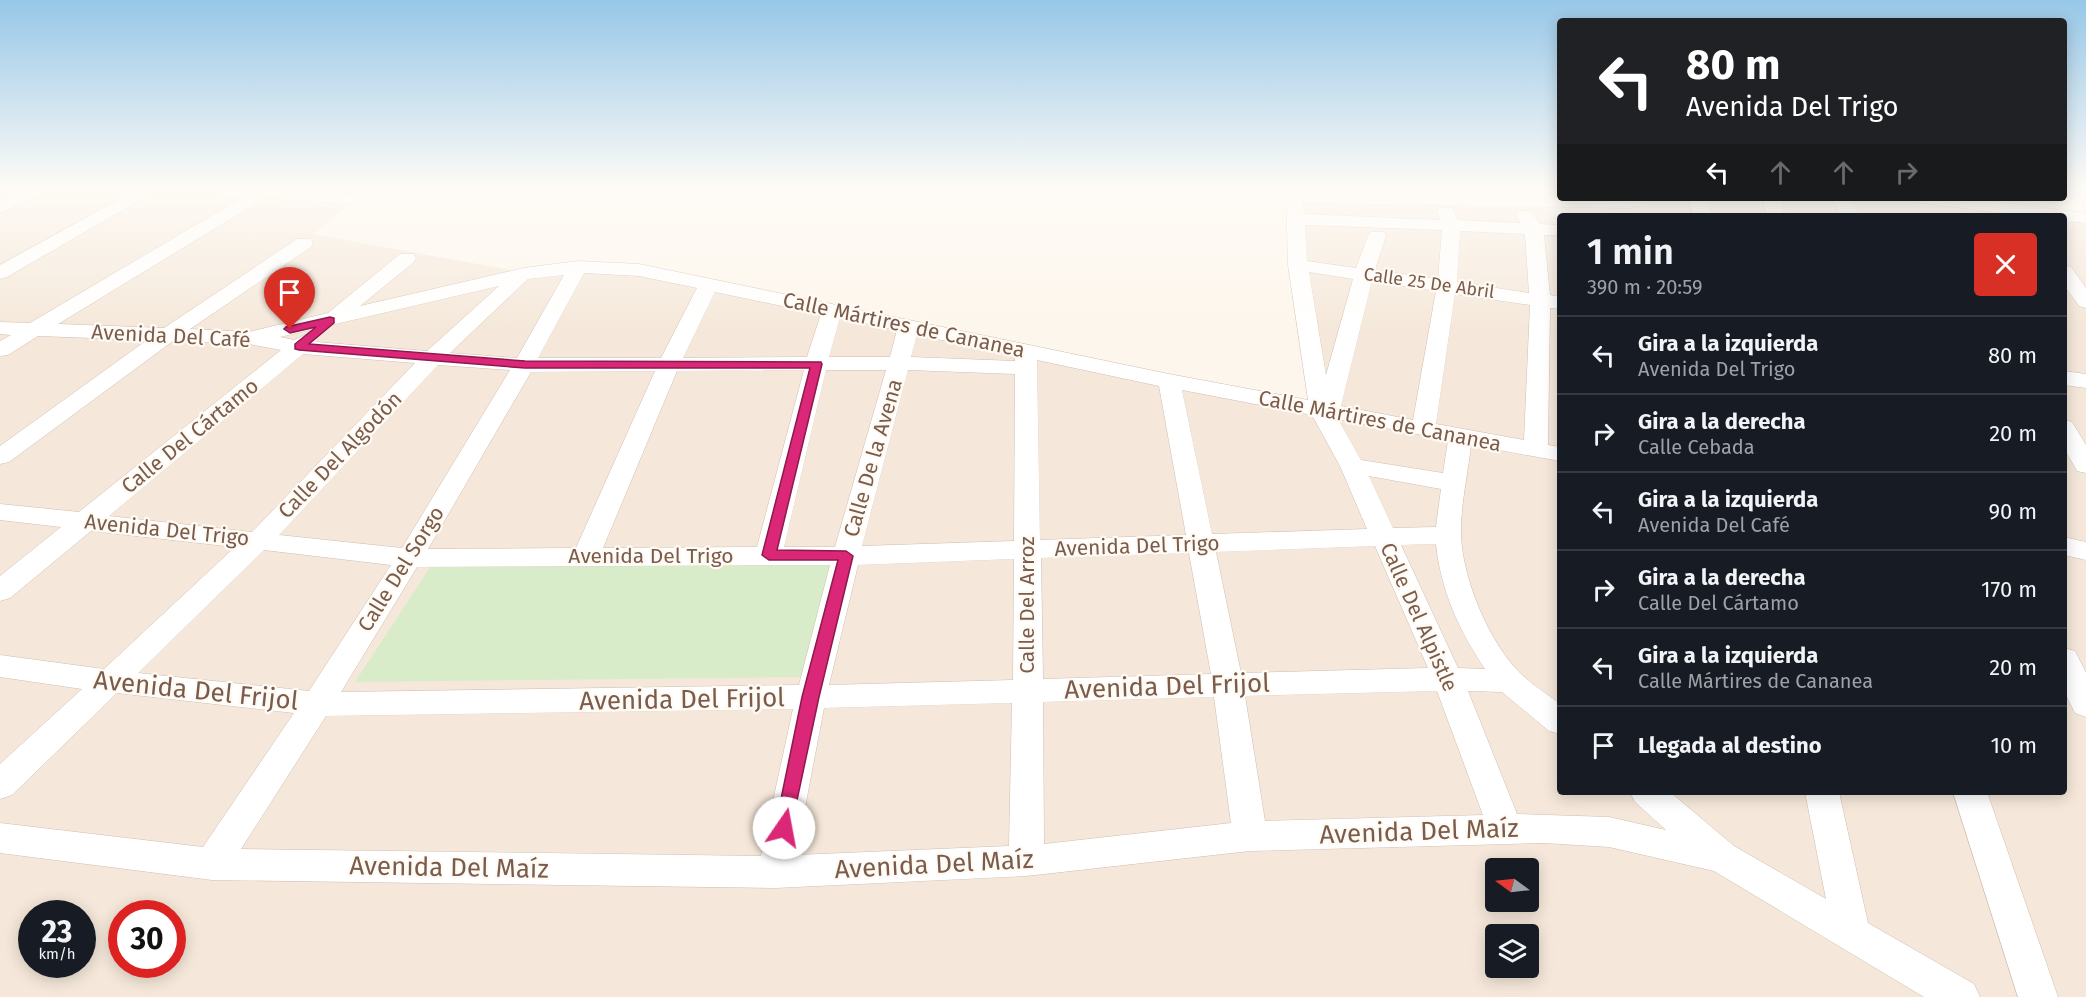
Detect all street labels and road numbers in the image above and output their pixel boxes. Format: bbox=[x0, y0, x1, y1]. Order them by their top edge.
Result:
street label: Calle 25 De Abril bbox=[1362, 263, 1496, 303]
street label: Calle Mártires de Cananea bbox=[781, 287, 1027, 363]
street label: Avenida Del Café bbox=[91, 319, 251, 353]
street label: Calle Del Cártamo bbox=[116, 373, 264, 499]
street label: Calle De la Avena bbox=[838, 376, 908, 540]
street label: Calle Mártires de Cananea bbox=[1256, 385, 1504, 457]
street label: Calle Del Algodón bbox=[273, 386, 407, 524]
street label: Calle Del Sorgo bbox=[352, 501, 450, 637]
street label: Avenida Del Trigo bbox=[83, 508, 251, 552]
street label: Avenida Del Trigo bbox=[1054, 530, 1220, 562]
street label: Calle Del Arroz bbox=[1014, 536, 1040, 674]
street label: Calle Del Alpistle bbox=[1375, 539, 1463, 695]
street label: Avenida Del Trigo bbox=[568, 543, 734, 569]
street label: Avenida Del Frijol bbox=[92, 664, 300, 717]
street label: Avenida Del Frijol bbox=[1064, 667, 1271, 706]
street label: Avenida Del Frijol bbox=[579, 682, 785, 717]
street label: Avenida Del Maíz bbox=[1319, 813, 1519, 850]
street label: Avenida Del Maíz bbox=[834, 844, 1034, 885]
street label: Avenida Del Maíz bbox=[349, 850, 549, 885]

